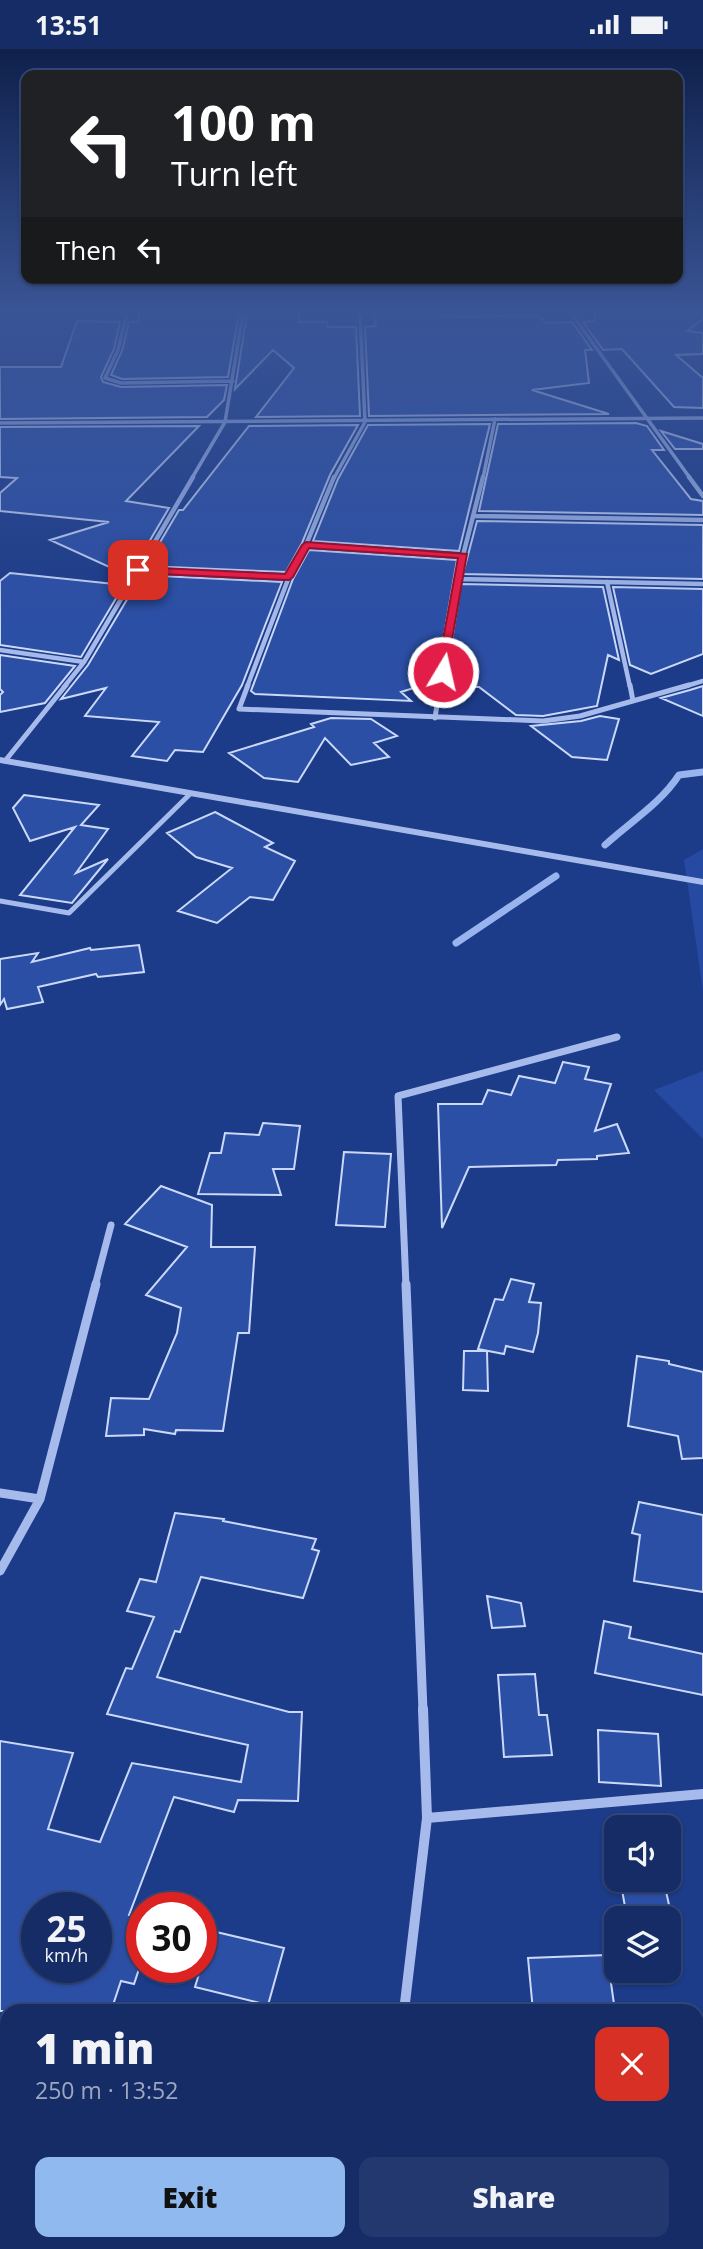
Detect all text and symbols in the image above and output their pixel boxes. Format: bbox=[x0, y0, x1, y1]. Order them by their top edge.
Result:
text: 13:51 bbox=[35, 7, 102, 43]
text: 100 m bbox=[171, 89, 316, 155]
icon: left bbox=[56, 98, 147, 189]
text: Turn left bbox=[171, 152, 297, 195]
icon: left bbox=[131, 231, 169, 269]
text: Then bbox=[56, 232, 117, 268]
pin bbox=[108, 540, 168, 600]
icon: arrive bbox=[119, 551, 157, 589]
position arrow bbox=[406, 635, 480, 709]
map controls bbox=[604, 1815, 681, 1983]
button: sound bbox=[604, 1815, 681, 1892]
speed limit sign: 30 bbox=[126, 1892, 217, 1983]
text: 25 bbox=[46, 1905, 87, 1952]
button: layers bbox=[604, 1906, 681, 1983]
text: km/h bbox=[45, 1943, 88, 1967]
text: 1 min bbox=[35, 2019, 154, 2076]
button: close bbox=[595, 2027, 669, 2101]
text: 250 m · 13:52 bbox=[35, 2074, 178, 2106]
button: Exit bbox=[35, 2157, 345, 2237]
button: Share bbox=[359, 2157, 669, 2237]

